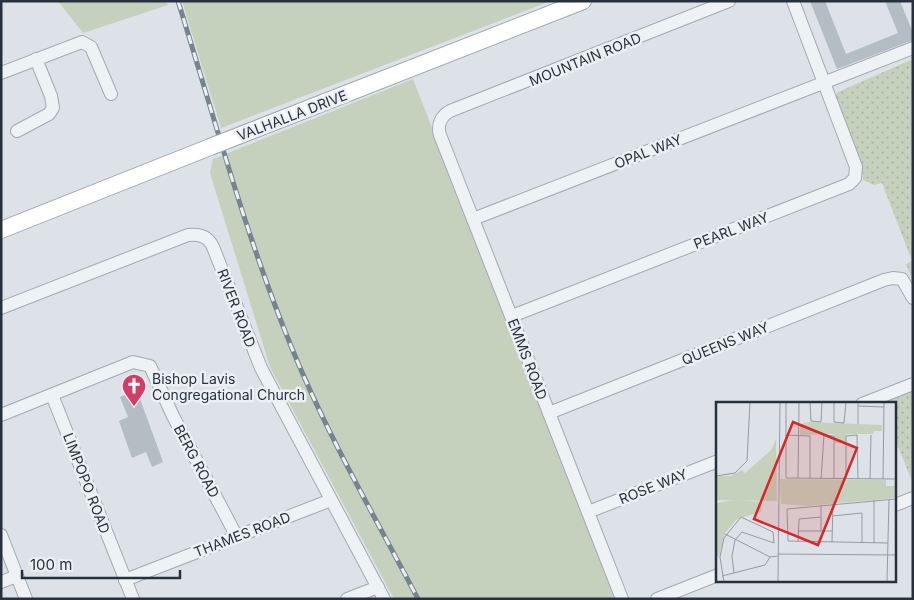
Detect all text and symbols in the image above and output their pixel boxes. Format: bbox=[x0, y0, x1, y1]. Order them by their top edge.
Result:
street label: MOUNTAIN ROAD bbox=[527, 29, 643, 89]
street label: VALHALLA DRIVE bbox=[234, 86, 350, 144]
street label: OPAL WAY bbox=[612, 130, 685, 172]
street label: PEARL WAY bbox=[691, 208, 771, 252]
street label: RIVER ROAD bbox=[214, 266, 260, 350]
street label: EMMS ROAD bbox=[505, 316, 551, 402]
street label: QUEENS WAY bbox=[679, 318, 772, 368]
place label: Bishop Lavis Congregational Church bbox=[152, 370, 305, 403]
church icon: Bishop Lavis Congregational Church bbox=[121, 373, 147, 407]
inset map bbox=[716, 402, 896, 582]
street label: BERG ROAD bbox=[171, 422, 223, 500]
street label: LIMPOPO ROAD bbox=[60, 430, 114, 536]
street label: ROSE WAY bbox=[616, 464, 690, 507]
street label: THAMES ROAD bbox=[191, 508, 293, 560]
scale bar bbox=[22, 548, 180, 580]
text: 100 m bbox=[30, 555, 72, 574]

